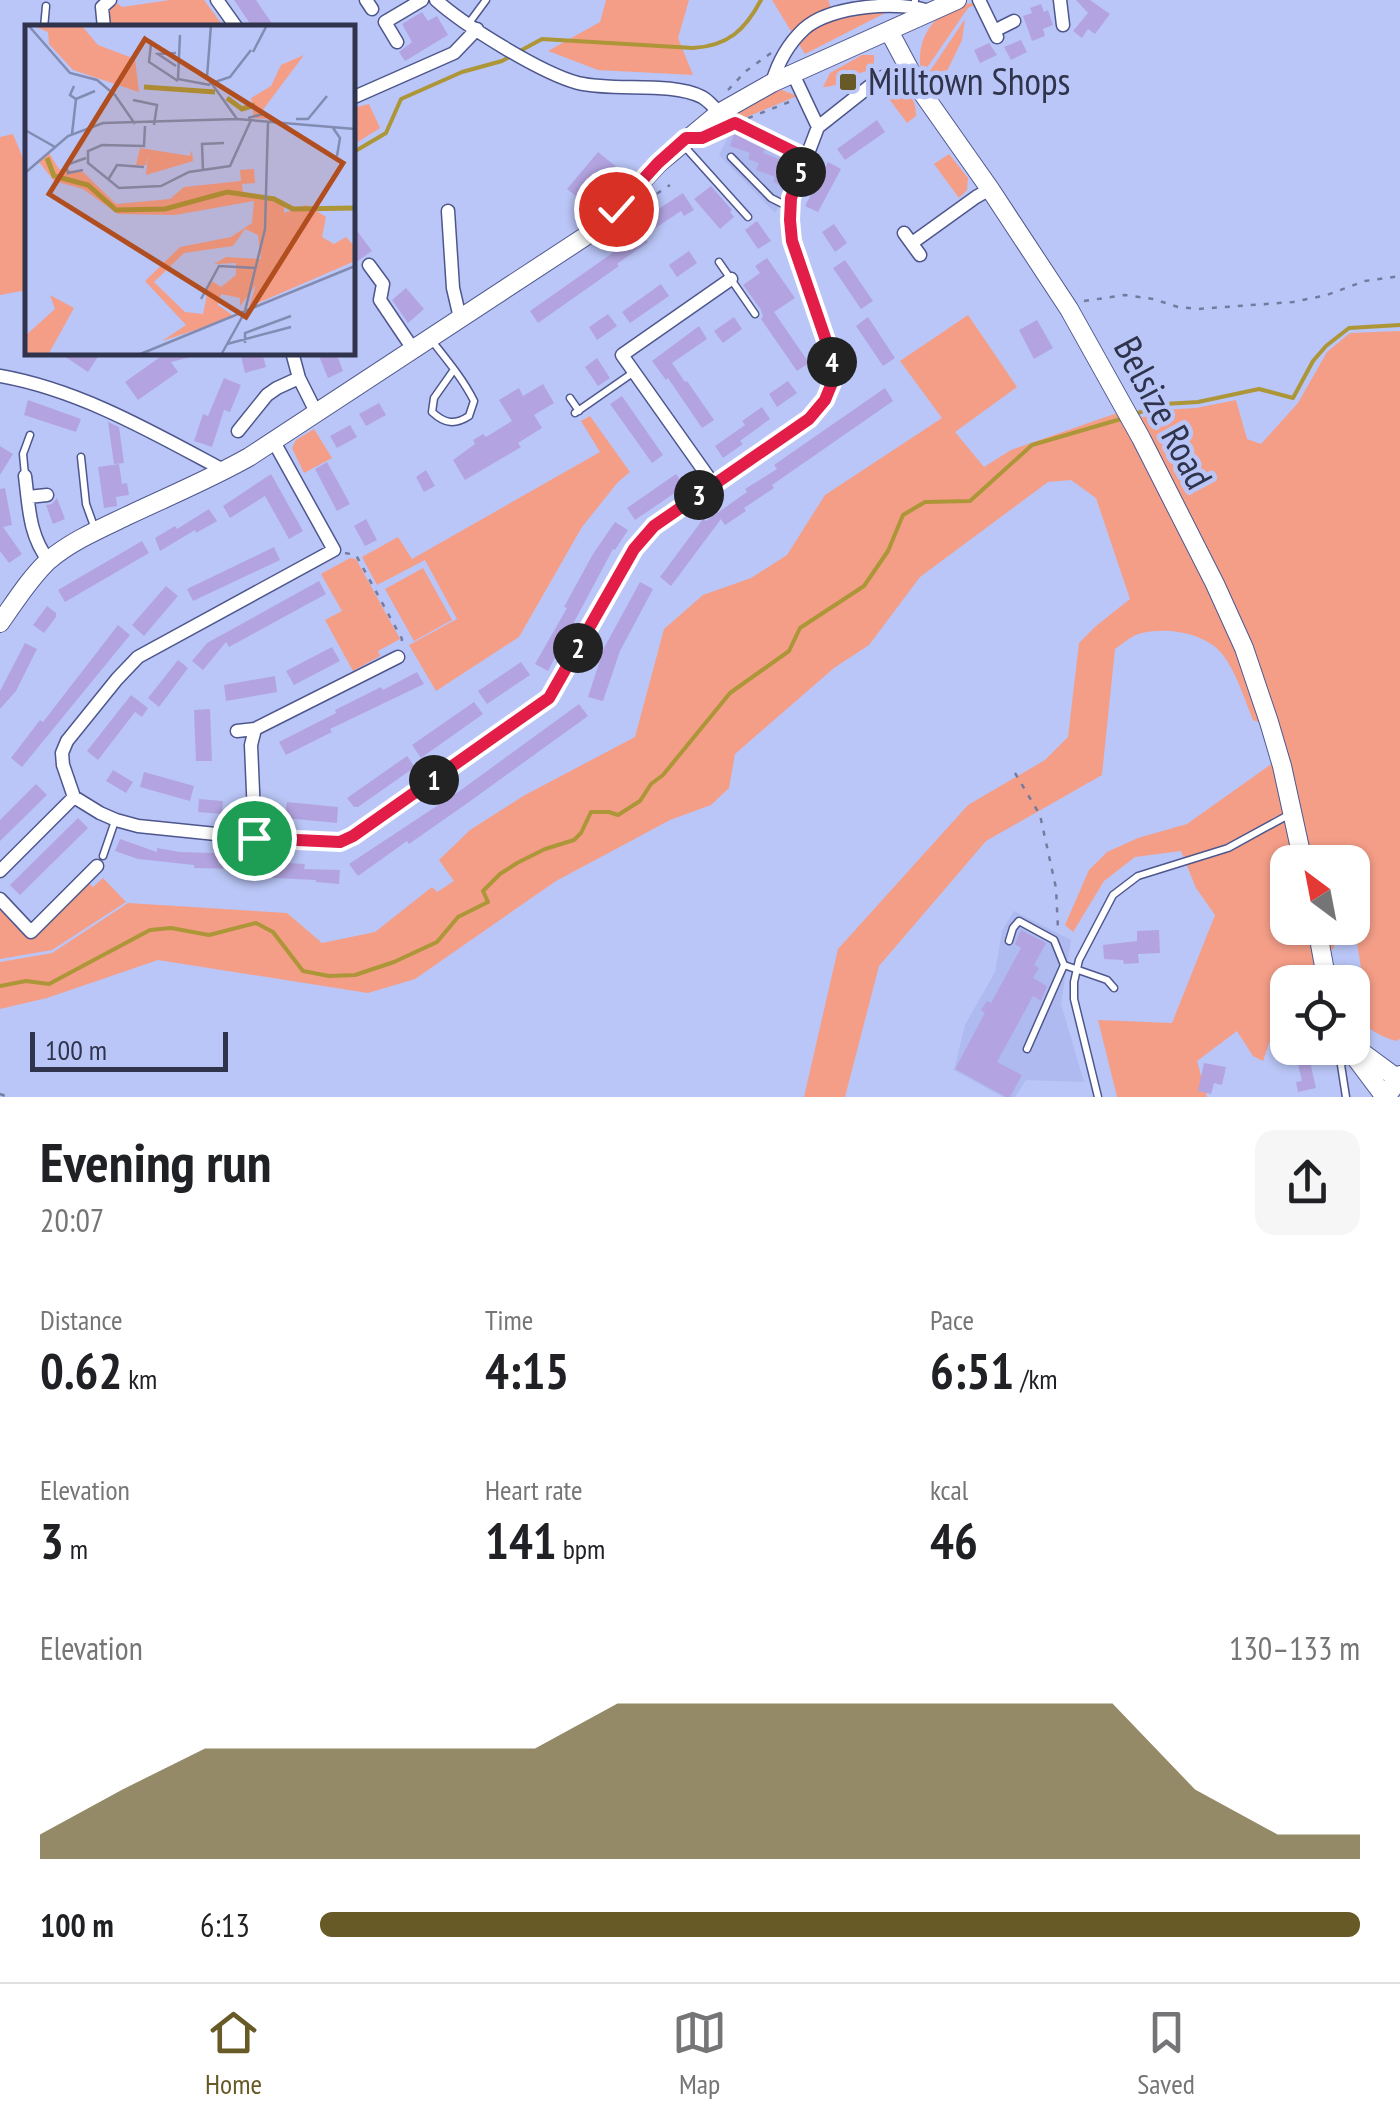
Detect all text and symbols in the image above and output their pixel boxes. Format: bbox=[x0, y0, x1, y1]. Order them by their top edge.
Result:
inset map bbox=[25, 25, 355, 355]
place label: Milltown Shops bbox=[868, 56, 1070, 105]
marker: Milltown Shops bbox=[837, 71, 859, 93]
pin: 5 bbox=[776, 147, 826, 197]
text: 5 bbox=[794, 153, 808, 190]
pin bbox=[574, 167, 659, 252]
icon: check bbox=[589, 182, 644, 237]
street label: Belsize Road bbox=[1104, 328, 1225, 497]
pin: 4 bbox=[807, 337, 857, 387]
text: 4 bbox=[825, 343, 839, 380]
pin: 3 bbox=[674, 470, 724, 520]
text: 3 bbox=[692, 476, 706, 513]
pin: 2 bbox=[553, 623, 603, 673]
text: 2 bbox=[571, 629, 585, 666]
pin: 1 bbox=[409, 755, 459, 805]
text: 1 bbox=[427, 761, 441, 798]
pin bbox=[212, 796, 297, 881]
icon: arrive bbox=[227, 811, 282, 866]
north arrow bbox=[1270, 845, 1370, 945]
map controls bbox=[1270, 845, 1370, 1065]
button: locate bbox=[1270, 965, 1370, 1065]
scale bar bbox=[30, 1027, 228, 1072]
text: 100 m bbox=[45, 1031, 107, 1068]
text: Evening run bbox=[40, 1126, 272, 1197]
button: share bbox=[1255, 1130, 1360, 1235]
text: 20:07 bbox=[40, 1199, 104, 1241]
text: Distance bbox=[40, 1301, 123, 1338]
text: Time bbox=[485, 1301, 533, 1338]
text: Pace bbox=[930, 1301, 974, 1338]
text: 0.62 bbox=[40, 1338, 122, 1403]
text: 4:15 bbox=[485, 1338, 569, 1403]
text: 6:51 bbox=[930, 1338, 1014, 1403]
text: km bbox=[122, 1360, 157, 1397]
text: /km bbox=[1014, 1360, 1058, 1397]
text: Elevation bbox=[40, 1471, 130, 1508]
text: Heart rate bbox=[485, 1471, 583, 1508]
text: kcal bbox=[930, 1471, 968, 1508]
text: 3 bbox=[40, 1508, 64, 1573]
text: 141 bbox=[485, 1508, 557, 1573]
text: 46 bbox=[930, 1508, 978, 1573]
text: m bbox=[64, 1530, 88, 1567]
text: bpm bbox=[557, 1530, 605, 1567]
text: Elevation bbox=[40, 1627, 143, 1669]
text: 130–133 m bbox=[1229, 1627, 1360, 1669]
text: 100 m bbox=[40, 1904, 114, 1946]
text: 6:13 bbox=[200, 1904, 250, 1946]
tab: Home bbox=[205, 2005, 262, 2102]
tab: Map bbox=[672, 2005, 727, 2102]
tab: Saved bbox=[1137, 2005, 1195, 2102]

